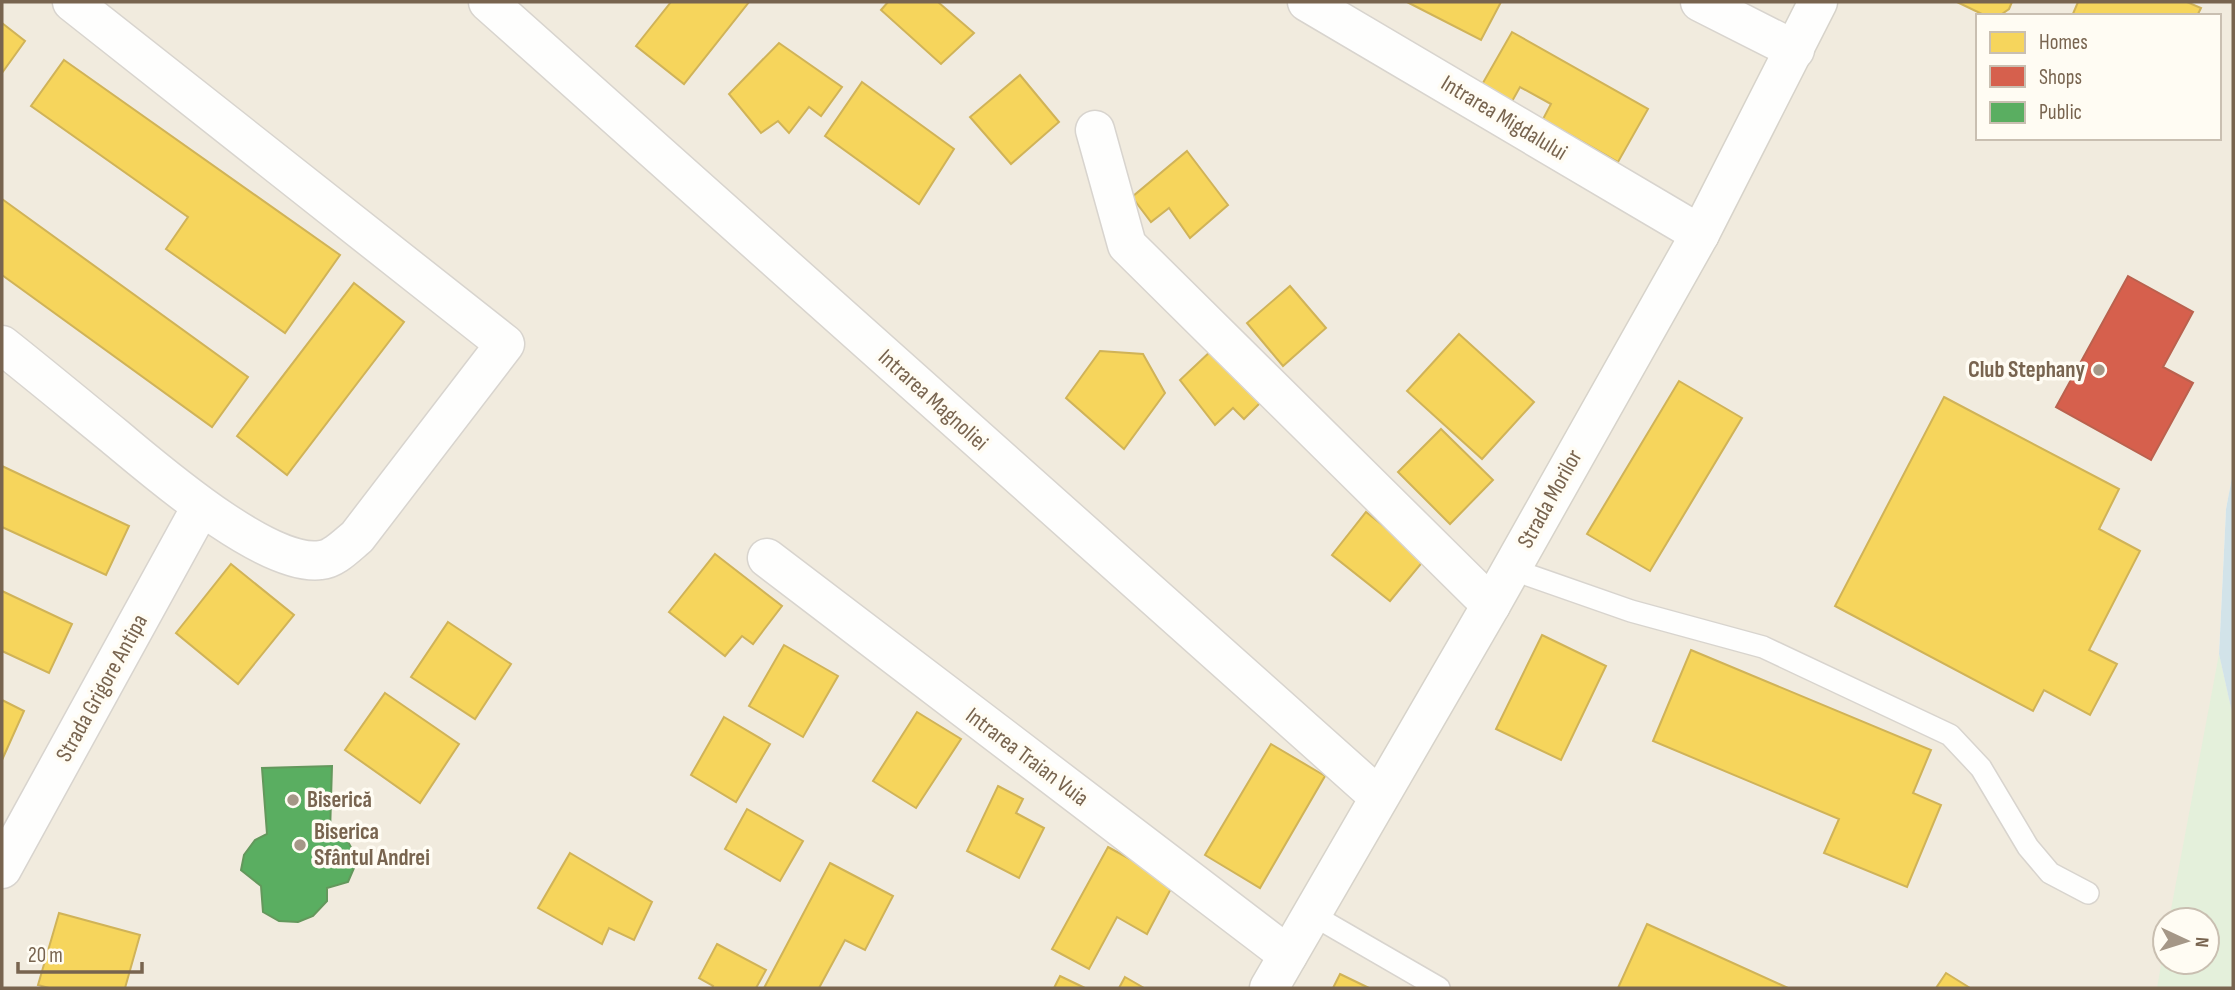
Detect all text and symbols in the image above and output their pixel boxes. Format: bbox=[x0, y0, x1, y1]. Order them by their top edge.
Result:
legend bbox=[1976, 14, 2221, 140]
text: Homes bbox=[2039, 30, 2088, 55]
text: Shops bbox=[2039, 65, 2082, 90]
street label: Intrarea Migdalului bbox=[1436, 69, 1572, 167]
text: Public bbox=[2039, 100, 2082, 125]
street label: Intrarea Magnoliei bbox=[872, 343, 994, 457]
place label: Club Stephany bbox=[1968, 356, 2085, 384]
marker: Club Stephany bbox=[2091, 362, 2107, 378]
street label: Strada Morilor bbox=[1511, 444, 1589, 553]
street label: Strada Grigore Antipa bbox=[50, 609, 154, 767]
street label: Intrarea Traian Vuia bbox=[960, 702, 1094, 812]
place label: Biserică bbox=[307, 786, 372, 814]
marker: Biserică bbox=[285, 792, 301, 808]
place label: Biserica Sfântul Andrei bbox=[314, 818, 430, 872]
marker: Biserica Sfântul Andrei bbox=[292, 837, 308, 853]
north arrow bbox=[2151, 906, 2221, 976]
scale bar bbox=[18, 930, 142, 974]
text: N bbox=[2190, 936, 2213, 948]
text: 20 m bbox=[28, 943, 63, 968]

